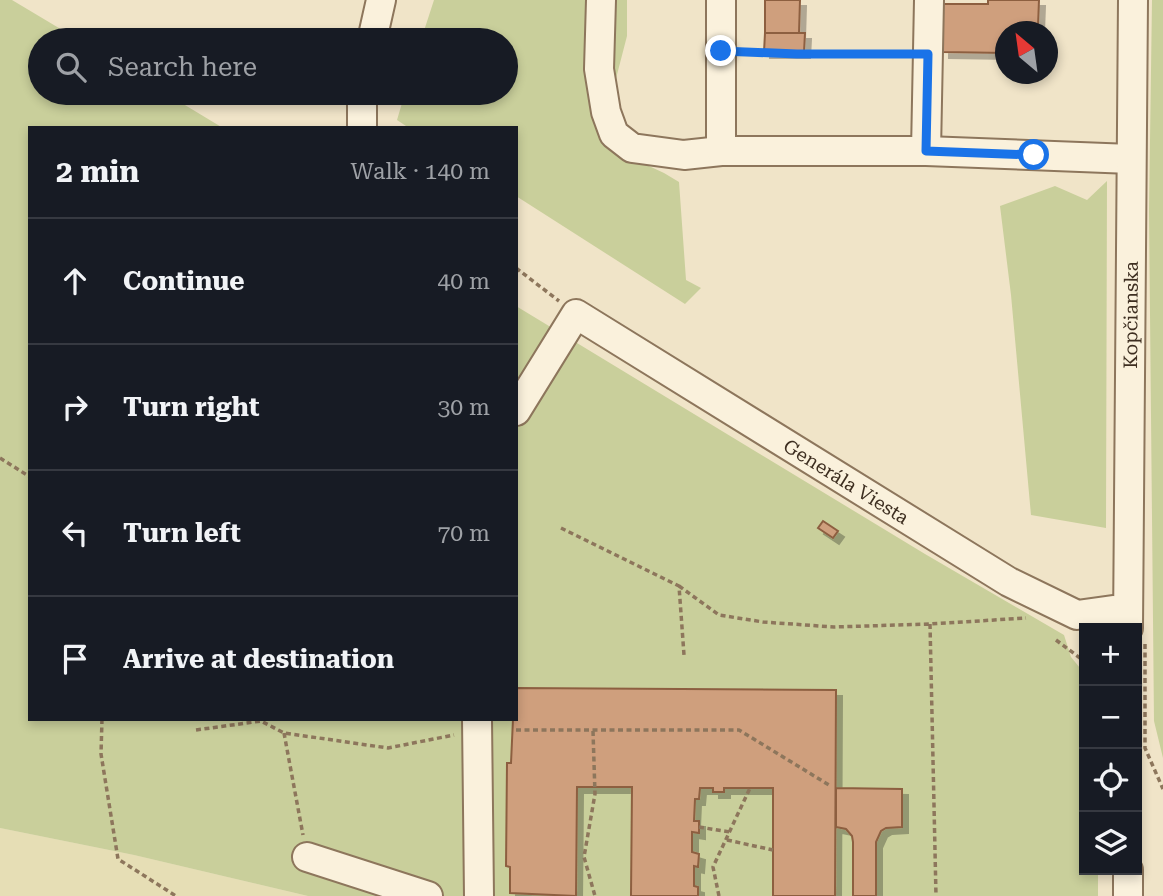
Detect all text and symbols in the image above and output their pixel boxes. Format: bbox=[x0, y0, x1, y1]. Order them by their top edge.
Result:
north arrow bbox=[995, 21, 1058, 84]
search box bbox=[28, 28, 518, 105]
route end bbox=[705, 35, 736, 66]
icon: search bbox=[52, 48, 90, 86]
text: Search here bbox=[108, 52, 257, 82]
route start bbox=[1018, 139, 1049, 170]
text: 2 min bbox=[56, 154, 139, 189]
text: Walk · 140 m bbox=[351, 158, 490, 185]
street label: Kopčianska bbox=[1119, 260, 1142, 369]
icon: ahead bbox=[56, 262, 94, 300]
text: Continue bbox=[123, 266, 245, 296]
text: 40 m bbox=[437, 268, 490, 295]
icon: right bbox=[56, 388, 94, 426]
text: Turn right bbox=[123, 392, 259, 422]
text: 30 m bbox=[437, 394, 490, 421]
street label: Generála Viesta bbox=[779, 434, 914, 529]
icon: left bbox=[56, 514, 94, 552]
text: Turn left bbox=[123, 518, 241, 548]
text: 70 m bbox=[437, 520, 490, 547]
map controls bbox=[1079, 623, 1142, 875]
button: + bbox=[1079, 623, 1142, 686]
icon: arrive bbox=[56, 640, 94, 678]
text: Arrive at destination bbox=[123, 644, 394, 674]
button: − bbox=[1079, 686, 1142, 749]
button: locate bbox=[1079, 749, 1142, 812]
button: layers bbox=[1079, 812, 1142, 875]

